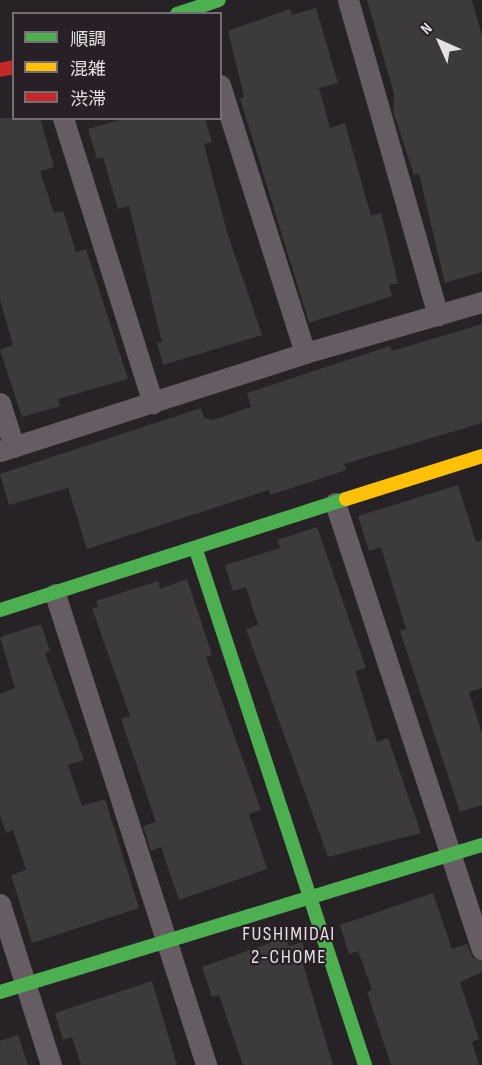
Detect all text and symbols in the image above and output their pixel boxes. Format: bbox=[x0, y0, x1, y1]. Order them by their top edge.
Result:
legend bbox=[12, 12, 222, 120]
north arrow bbox=[410, 12, 470, 72]
text: N bbox=[417, 19, 437, 39]
text: 順調 bbox=[70, 29, 106, 50]
text: 混雑 bbox=[70, 59, 106, 80]
text: 渋滞 bbox=[70, 89, 106, 110]
district label: FUSHIMIDAI 2-CHOME bbox=[242, 923, 336, 970]

